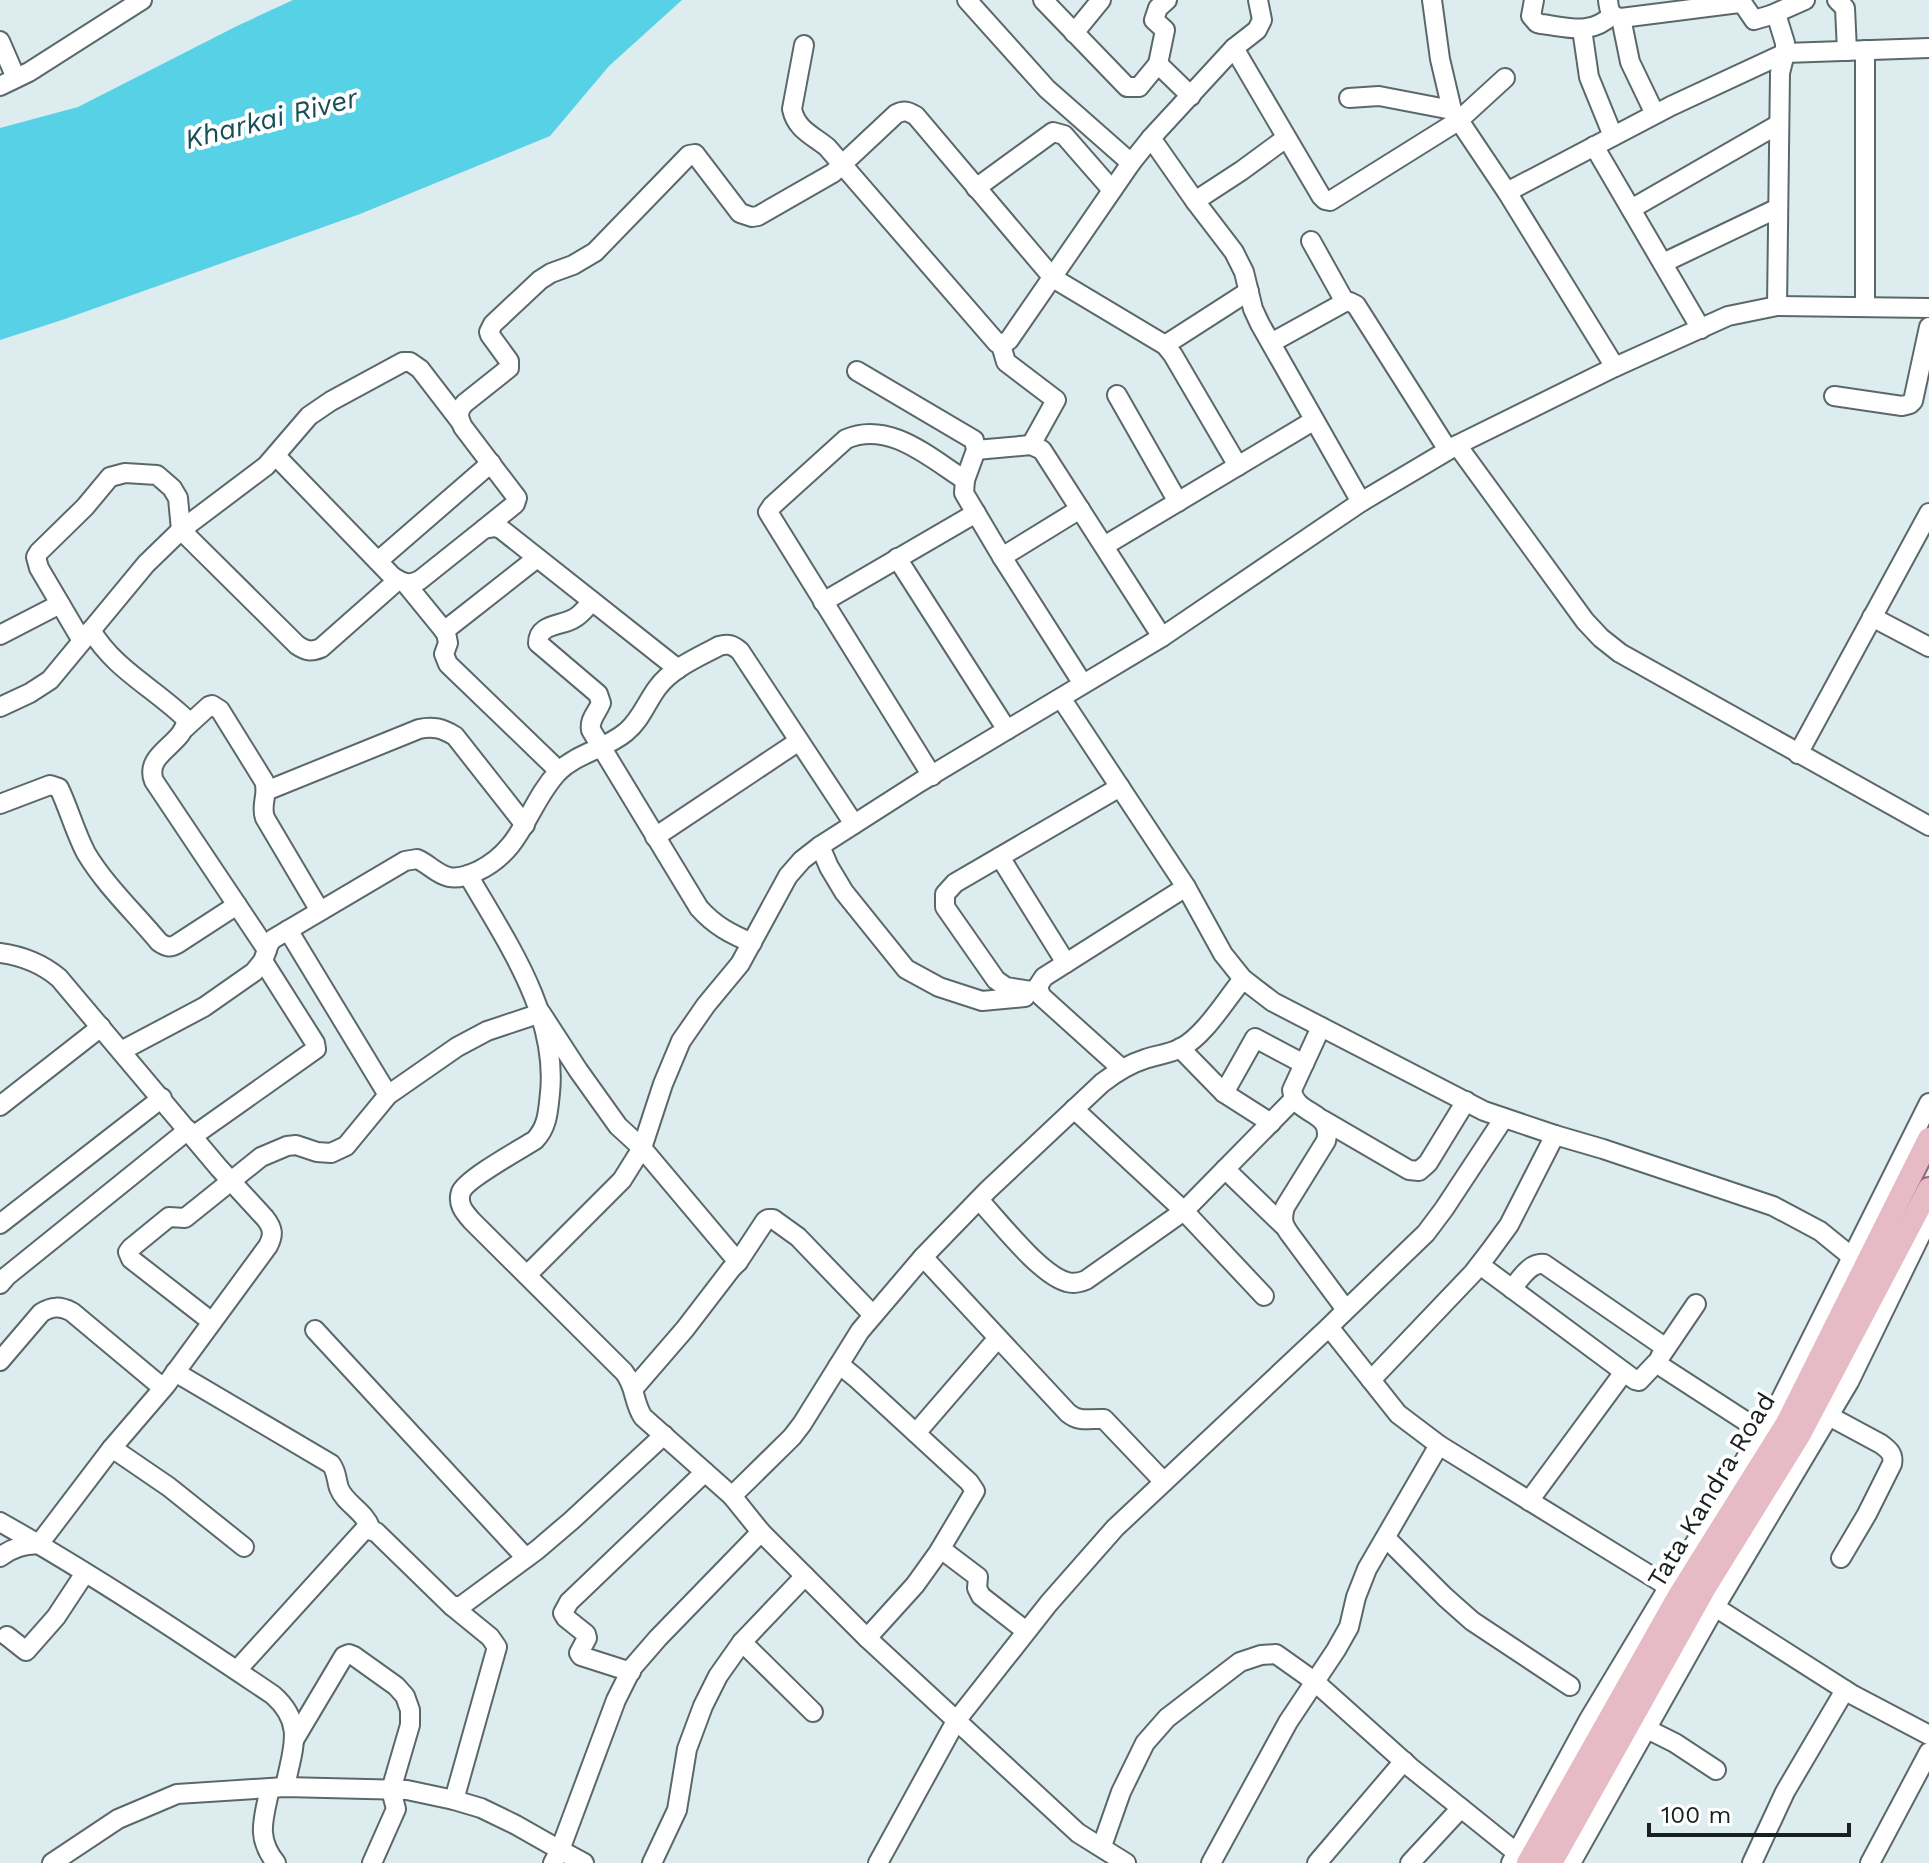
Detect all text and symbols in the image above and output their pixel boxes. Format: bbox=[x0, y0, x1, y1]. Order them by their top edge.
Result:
water label: Kharkai River bbox=[181, 81, 362, 156]
street label: Tata Kandra Road bbox=[1641, 1387, 1781, 1593]
scale bar bbox=[1649, 1787, 1849, 1837]
text: 100 m bbox=[1661, 1801, 1731, 1829]

